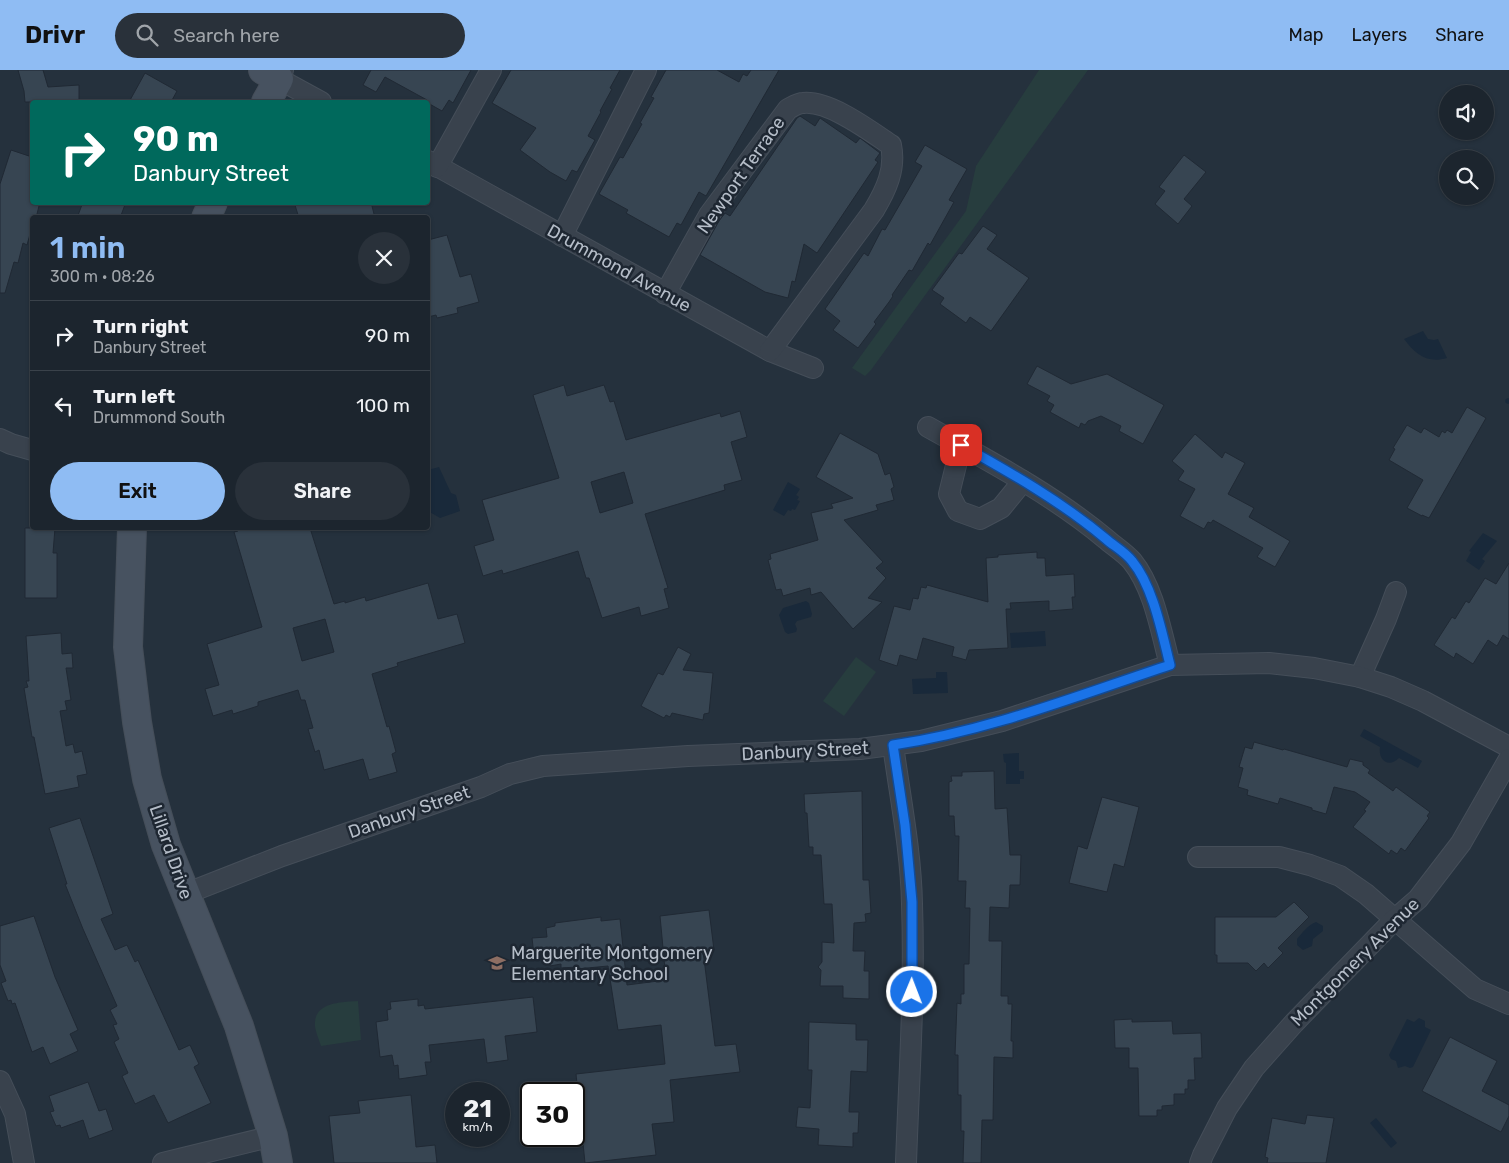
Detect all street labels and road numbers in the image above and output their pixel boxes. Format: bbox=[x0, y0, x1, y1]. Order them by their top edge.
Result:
street label: Newport Terrace bbox=[692, 112, 790, 238]
street label: Drummond Avenue bbox=[543, 219, 695, 317]
street label: Danbury Street bbox=[741, 737, 869, 765]
street label: Danbury Street bbox=[345, 781, 473, 843]
street label: Lillard Drive bbox=[145, 802, 197, 902]
street label: Montgomery Avenue bbox=[1286, 893, 1424, 1031]

